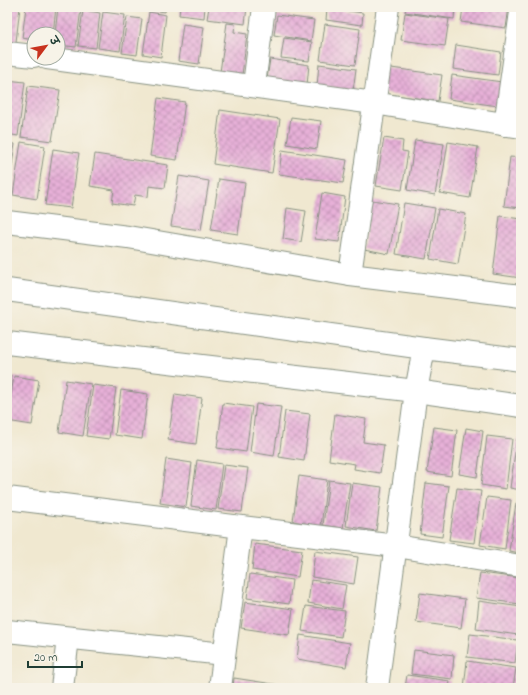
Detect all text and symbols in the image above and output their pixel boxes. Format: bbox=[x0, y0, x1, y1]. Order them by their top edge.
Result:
north arrow bbox=[26, 26, 66, 66]
text: उ bbox=[44, 33, 63, 50]
scale bar bbox=[28, 643, 82, 669]
text: 20 m bbox=[34, 649, 57, 667]

